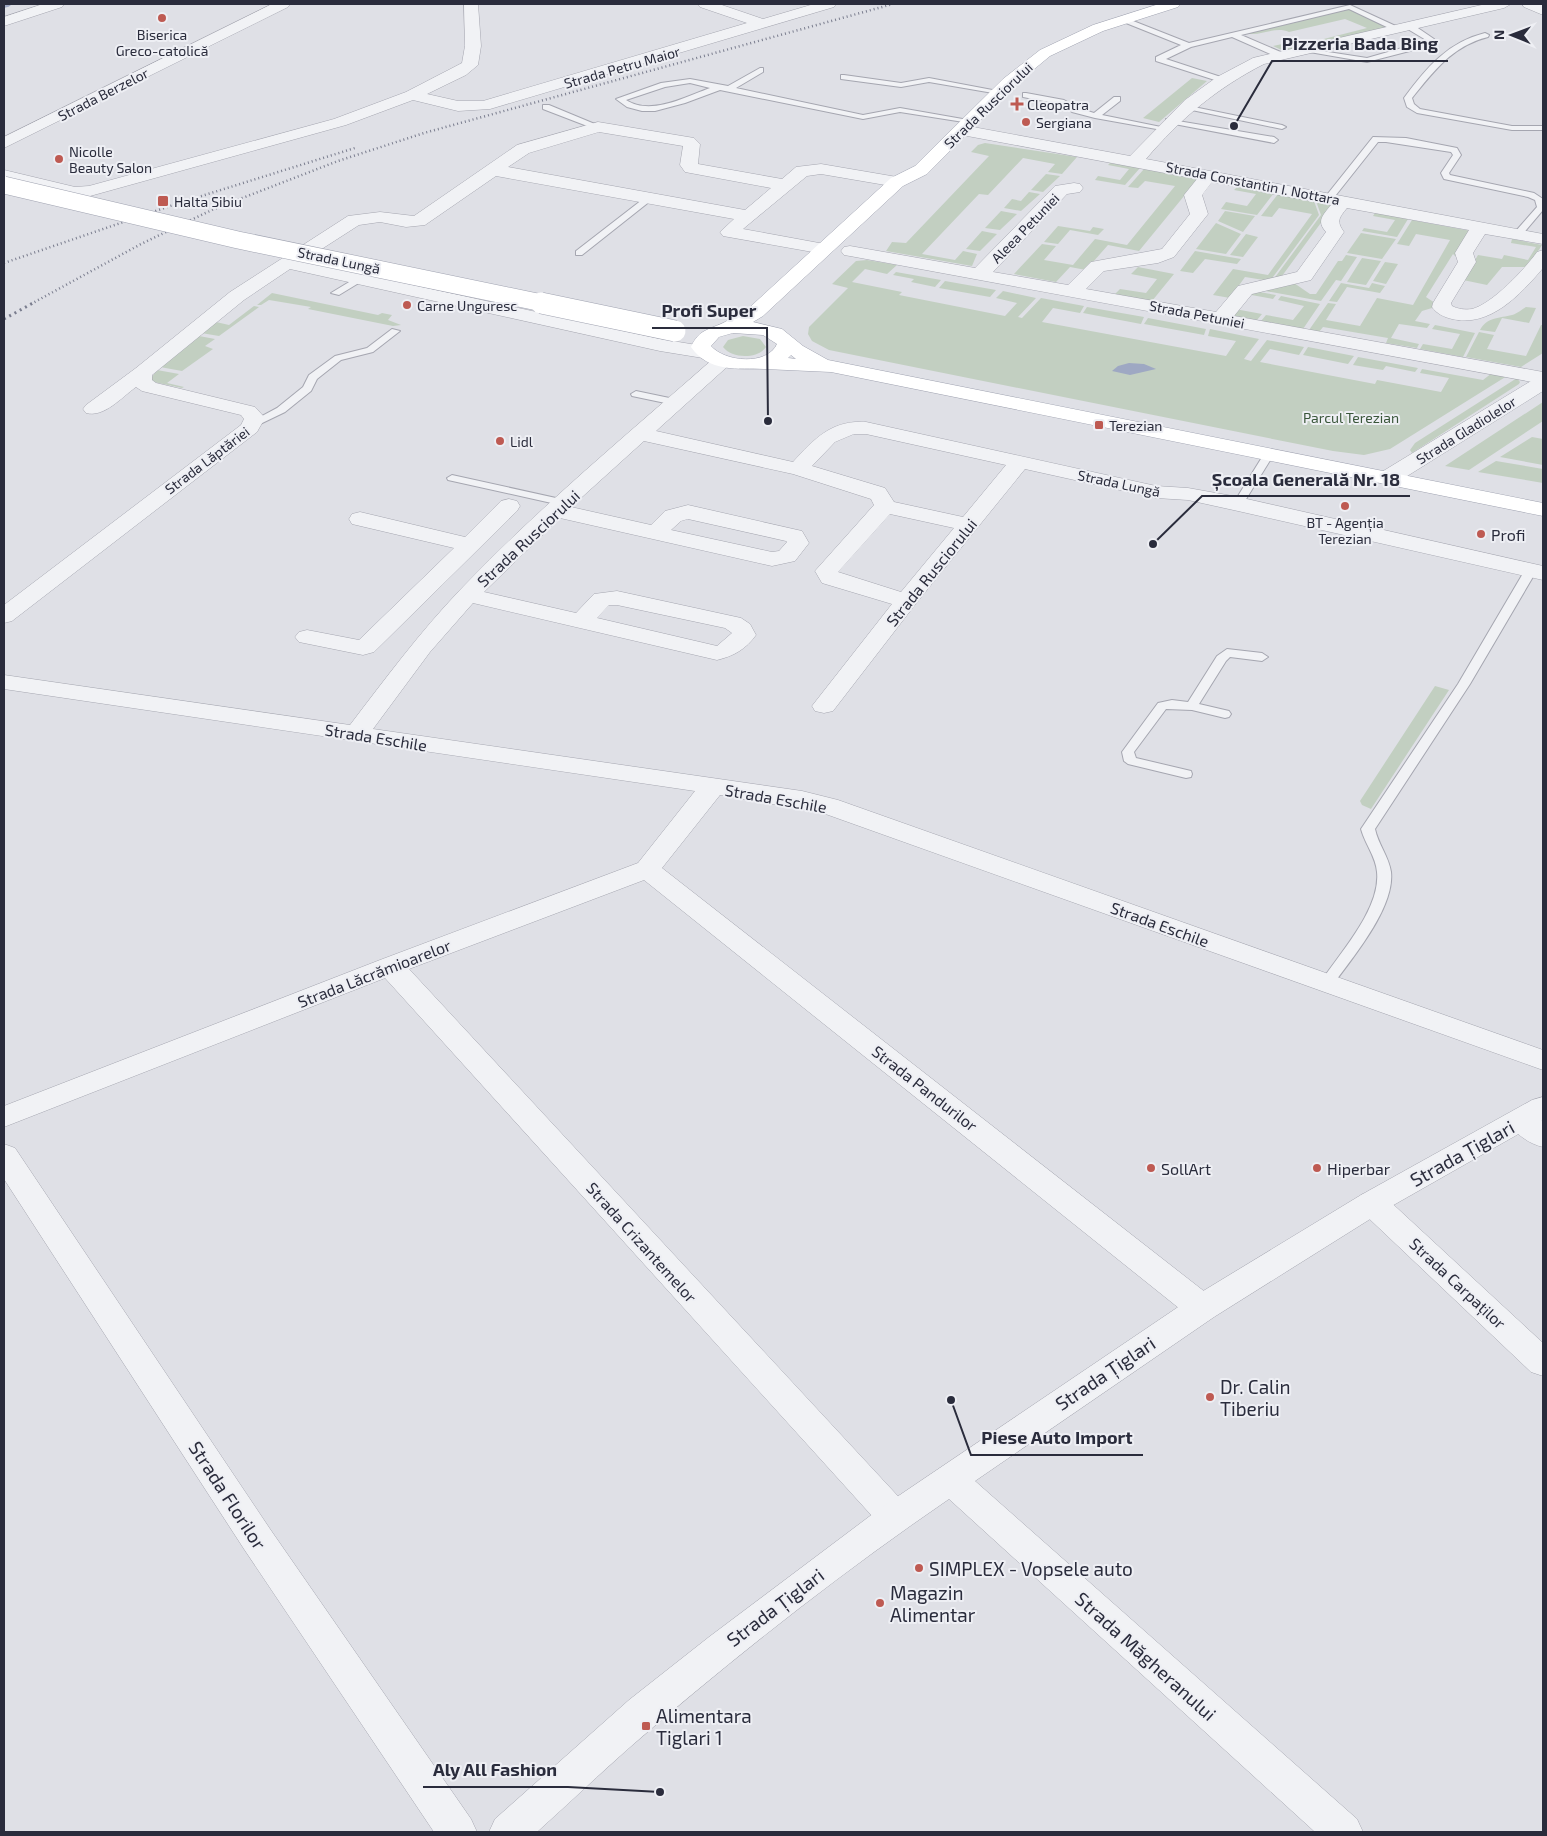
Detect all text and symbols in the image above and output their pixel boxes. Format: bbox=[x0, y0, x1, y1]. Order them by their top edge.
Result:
north arrow bbox=[1487, 10, 1537, 60]
marker: Biserica Greco-catolică bbox=[156, 12, 168, 24]
place label: Biserica Greco-catolică bbox=[116, 26, 208, 59]
callout: Pizzeria Bada Bing bbox=[1272, 28, 1448, 61]
text: N bbox=[1490, 30, 1507, 40]
text: Pizzeria Bada Bing bbox=[1282, 32, 1439, 54]
street label: Strada Petru Maior bbox=[562, 42, 682, 92]
street label: Strada Rusciorului bbox=[940, 58, 1036, 152]
street label: Strada Berzelor bbox=[55, 64, 151, 124]
place label: Cleopatra bbox=[1027, 96, 1089, 113]
marker: Cleopatra bbox=[1011, 98, 1023, 110]
place label: Sergiana bbox=[1036, 114, 1092, 131]
marker: Sergiana bbox=[1020, 116, 1032, 128]
place label: Nicolle Beauty Salon bbox=[69, 143, 152, 176]
marker: Nicolle Beauty Salon bbox=[53, 153, 65, 165]
street label: Strada Constantin I. Nottara bbox=[1164, 158, 1342, 208]
street label: Aleea Petuniei bbox=[988, 190, 1062, 266]
place label: Halta Sibiu bbox=[174, 193, 242, 210]
marker: Halta Sibiu bbox=[156, 194, 170, 208]
street label: Strada Lungă bbox=[296, 243, 382, 277]
callout: Profi Super bbox=[652, 295, 767, 328]
street label: Strada Petuniei bbox=[1148, 296, 1246, 332]
place label: Carne Unguresc bbox=[417, 297, 517, 314]
marker: Carne Unguresc bbox=[401, 299, 413, 311]
text: Profi Super bbox=[662, 299, 757, 321]
street label: Strada Gladiolelor bbox=[1413, 392, 1519, 468]
park label: Parcul Terezian bbox=[1303, 409, 1399, 426]
place label: Terezian bbox=[1109, 417, 1162, 434]
marker: Terezian bbox=[1093, 419, 1105, 431]
street label: Strada Lăptăriei bbox=[161, 423, 253, 497]
place label: Lidl bbox=[510, 433, 534, 450]
marker: Lidl bbox=[494, 435, 506, 447]
callout: Școala Generală Nr. 18 bbox=[1202, 463, 1410, 496]
street label: Strada Lungă bbox=[1076, 466, 1162, 500]
text: Școala Generală Nr. 18 bbox=[1212, 468, 1400, 492]
street label: Strada Rusciorului bbox=[473, 486, 583, 590]
marker: BT - Agenția Terezian bbox=[1339, 500, 1351, 512]
street label: Strada Rusciorului bbox=[882, 514, 980, 630]
place label: BT - Agenția Terezian bbox=[1306, 514, 1384, 547]
place label: Profi bbox=[1491, 525, 1525, 544]
marker: Profi bbox=[1475, 528, 1487, 540]
street label: Strada Eschile bbox=[324, 720, 428, 754]
street label: Strada Eschile bbox=[724, 780, 828, 816]
street label: Strada Eschile bbox=[1108, 897, 1212, 951]
street label: Strada Lăcrămioarelor bbox=[295, 935, 454, 1011]
street label: Strada Pandurilor bbox=[869, 1041, 982, 1135]
street label: Strada Țiglari bbox=[1406, 1115, 1519, 1193]
place label: SollArt bbox=[1161, 1159, 1211, 1178]
place label: Hiperbar bbox=[1327, 1159, 1391, 1178]
marker: SollArt bbox=[1145, 1162, 1157, 1174]
marker: Hiperbar bbox=[1311, 1162, 1323, 1174]
street label: Strada Crizantemelor bbox=[583, 1178, 701, 1306]
street label: Strada Carpaților bbox=[1405, 1234, 1510, 1334]
street label: Strada Țiglari bbox=[1051, 1331, 1161, 1417]
place label: Dr. Calin Tiberiu bbox=[1220, 1375, 1290, 1420]
marker: Dr. Calin Tiberiu bbox=[1204, 1391, 1216, 1403]
callout: Piese Auto Import bbox=[971, 1422, 1143, 1455]
text: Piese Auto Import bbox=[981, 1426, 1133, 1448]
street label: Strada Florilor bbox=[184, 1437, 272, 1554]
place label: SIMPLEX - Vopsele auto bbox=[929, 1557, 1133, 1580]
marker: SIMPLEX - Vopsele auto bbox=[913, 1562, 925, 1574]
street label: Strada Țiglari bbox=[722, 1563, 829, 1653]
place label: Magazin Alimentar bbox=[890, 1581, 976, 1626]
street label: Strada Măgheranului bbox=[1071, 1587, 1221, 1725]
marker: Magazin Alimentar bbox=[874, 1597, 886, 1609]
place label: Alimentara Tiglari 1 bbox=[656, 1704, 752, 1749]
marker: Alimentara Tiglari 1 bbox=[640, 1720, 652, 1732]
callout: Aly All Fashion bbox=[423, 1754, 568, 1787]
text: Aly All Fashion bbox=[433, 1758, 557, 1780]

